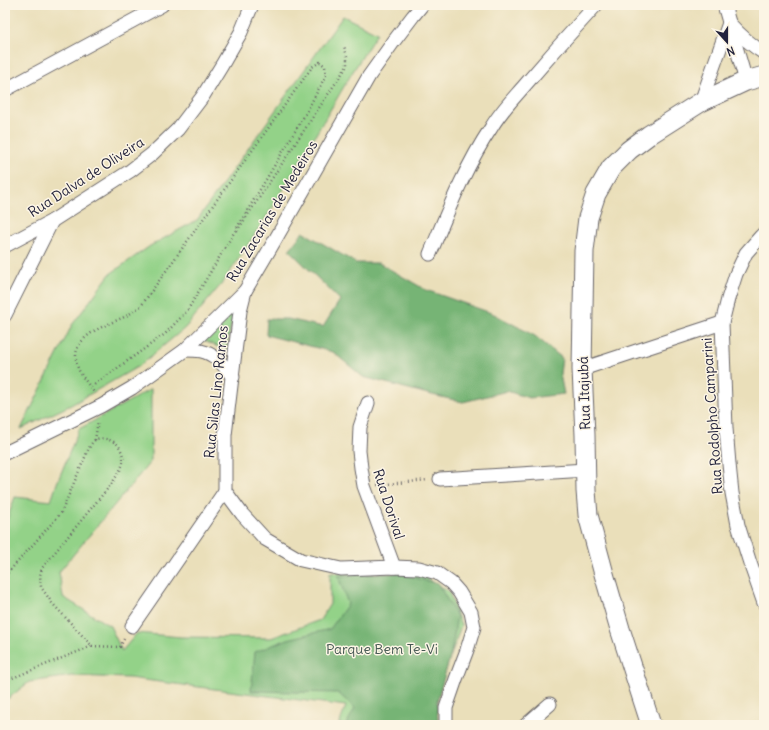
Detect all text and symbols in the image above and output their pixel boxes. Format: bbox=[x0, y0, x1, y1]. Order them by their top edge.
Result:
north arrow bbox=[707, 22, 747, 62]
text: N bbox=[725, 43, 737, 59]
street label: Rua Dalva de Oliveira bbox=[25, 133, 147, 221]
street label: Rua Zacarias de Medeiros bbox=[223, 137, 321, 285]
street label: Rua Silas Lino Ramos bbox=[200, 325, 232, 459]
street label: Rua Rodolpho Camparini bbox=[698, 337, 726, 495]
street label: Rua Itajubá bbox=[574, 356, 594, 430]
street label: Rua Dorival bbox=[369, 467, 409, 541]
park label: Parque Bem Te-Vi bbox=[326, 640, 438, 658]

